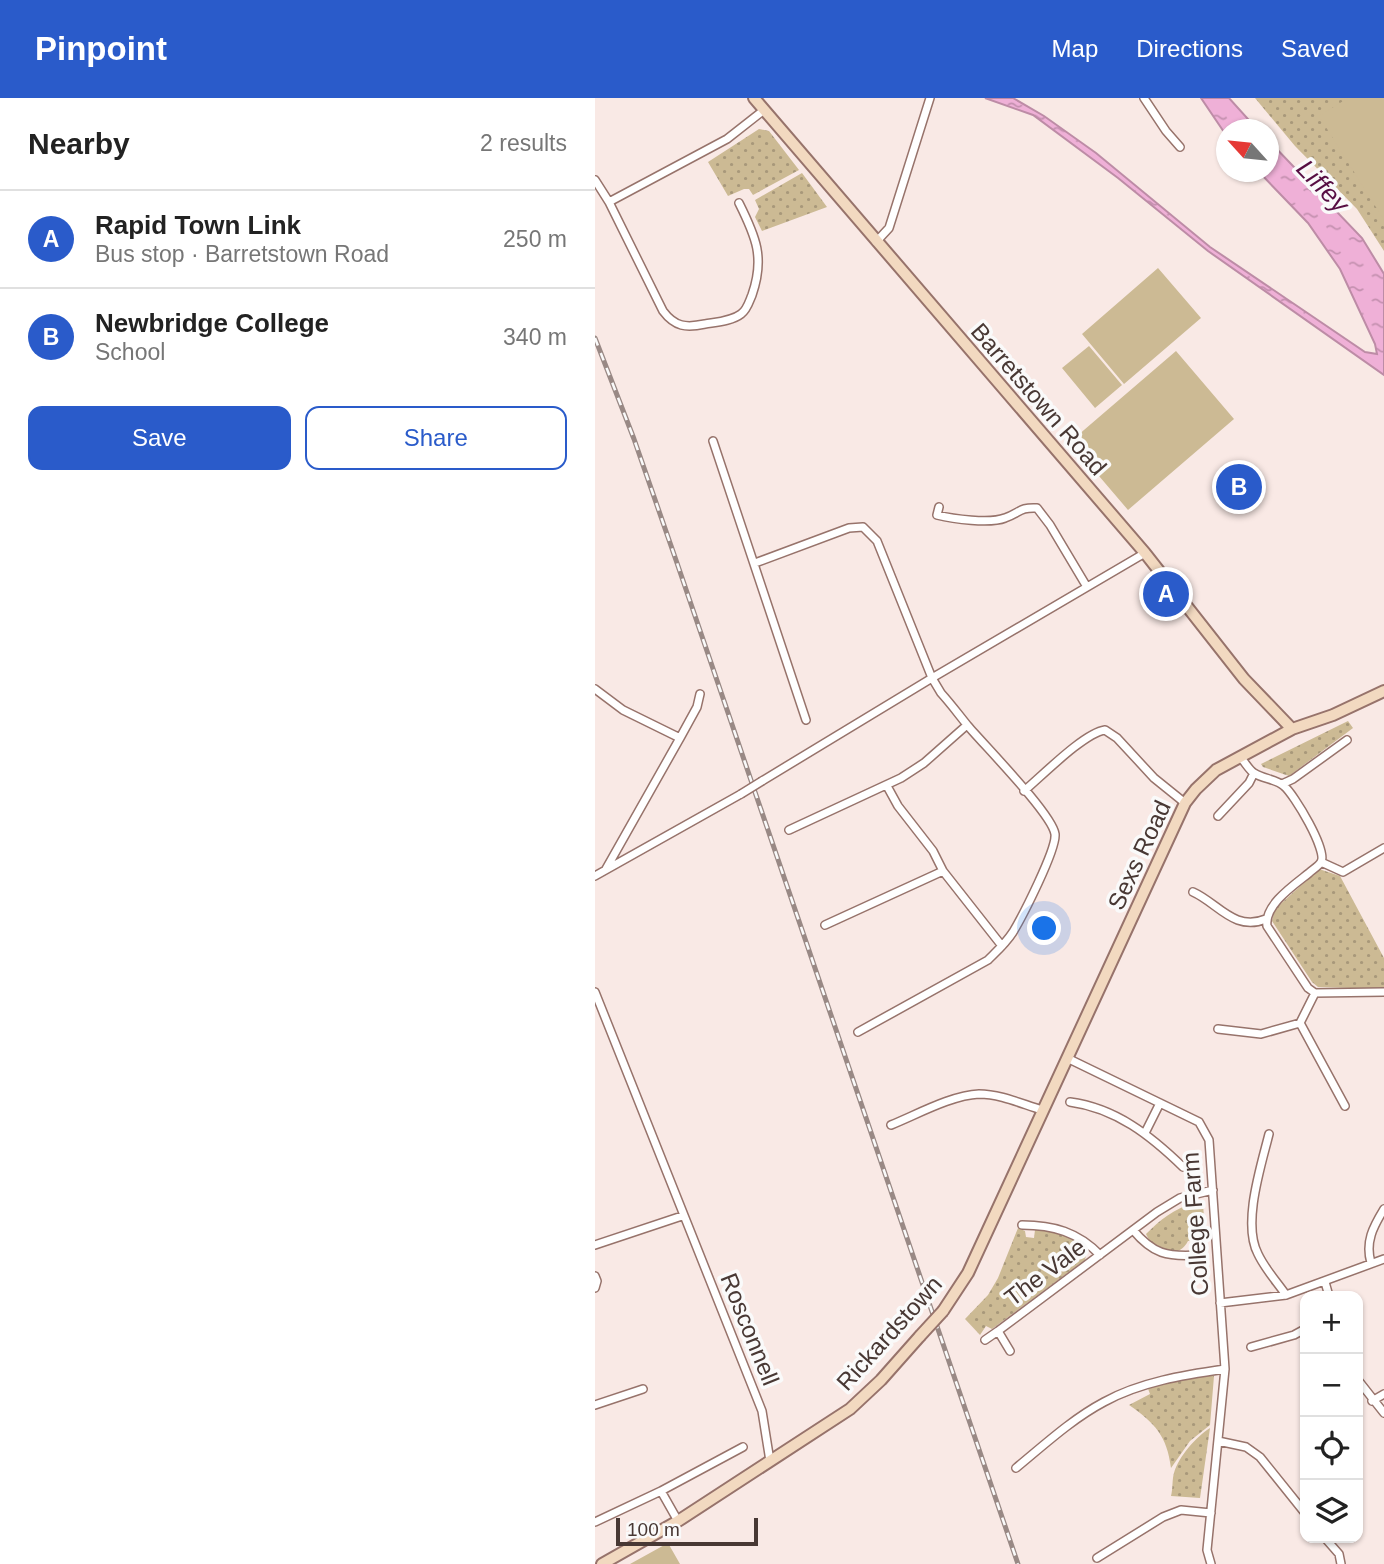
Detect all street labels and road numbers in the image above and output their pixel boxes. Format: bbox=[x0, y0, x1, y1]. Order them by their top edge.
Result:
street label: Barretstown Road bbox=[966, 318, 1112, 480]
street label: Sexs Road bbox=[1102, 796, 1176, 914]
street label: College Farm bbox=[1177, 1151, 1213, 1297]
street label: The Vale bbox=[999, 1233, 1091, 1311]
street label: Rosconnell bbox=[715, 1269, 785, 1389]
street label: Rickardstown bbox=[831, 1270, 947, 1396]

